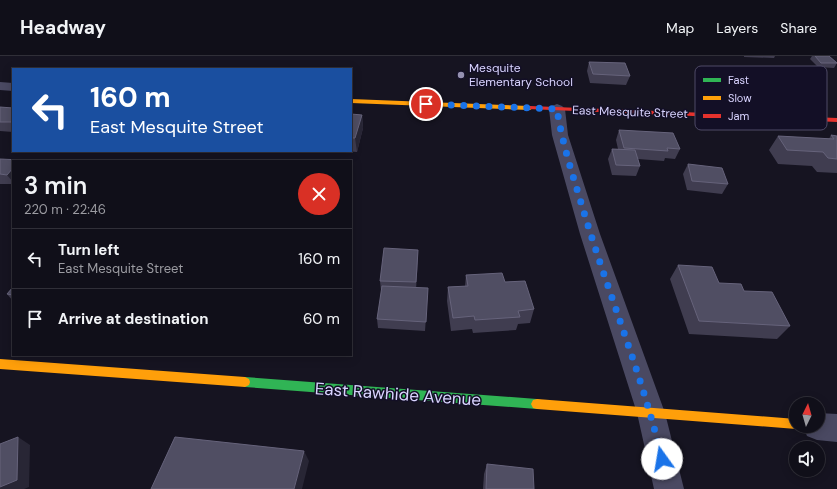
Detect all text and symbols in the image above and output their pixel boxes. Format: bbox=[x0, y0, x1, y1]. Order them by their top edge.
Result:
text: Headway bbox=[20, 15, 106, 40]
text: Map bbox=[666, 19, 694, 37]
text: Layers bbox=[716, 19, 758, 37]
text: Share bbox=[780, 19, 817, 37]
place label: Mesquite Elementary School bbox=[469, 60, 573, 90]
legend bbox=[695, 66, 827, 130]
marker: Mesquite Elementary School bbox=[456, 70, 466, 80]
text: Fast bbox=[728, 73, 749, 87]
text: 160 m bbox=[90, 79, 171, 116]
icon: left bbox=[24, 84, 76, 136]
pin bbox=[409, 87, 443, 121]
text: Slow bbox=[728, 91, 752, 105]
icon: arrive bbox=[415, 93, 437, 115]
street label: East Mesquite Street bbox=[572, 102, 688, 122]
text: Jam bbox=[728, 109, 749, 123]
text: East Mesquite Street bbox=[90, 115, 264, 139]
text: 3 min bbox=[24, 170, 87, 201]
button: close bbox=[298, 173, 340, 215]
text: 220 m · 22:46 bbox=[24, 201, 106, 218]
text: Turn left bbox=[58, 240, 119, 260]
icon: left bbox=[24, 248, 46, 270]
text: 160 m bbox=[298, 249, 340, 269]
text: East Mesquite Street bbox=[58, 260, 183, 277]
icon: arrive bbox=[24, 308, 46, 330]
text: Arrive at destination bbox=[58, 309, 209, 329]
text: 60 m bbox=[303, 309, 340, 329]
street label: East Rawhide Avenue bbox=[314, 377, 482, 411]
north arrow bbox=[789, 397, 825, 433]
map controls bbox=[789, 397, 825, 477]
position arrow bbox=[641, 438, 683, 480]
button: sound bbox=[789, 441, 825, 477]

